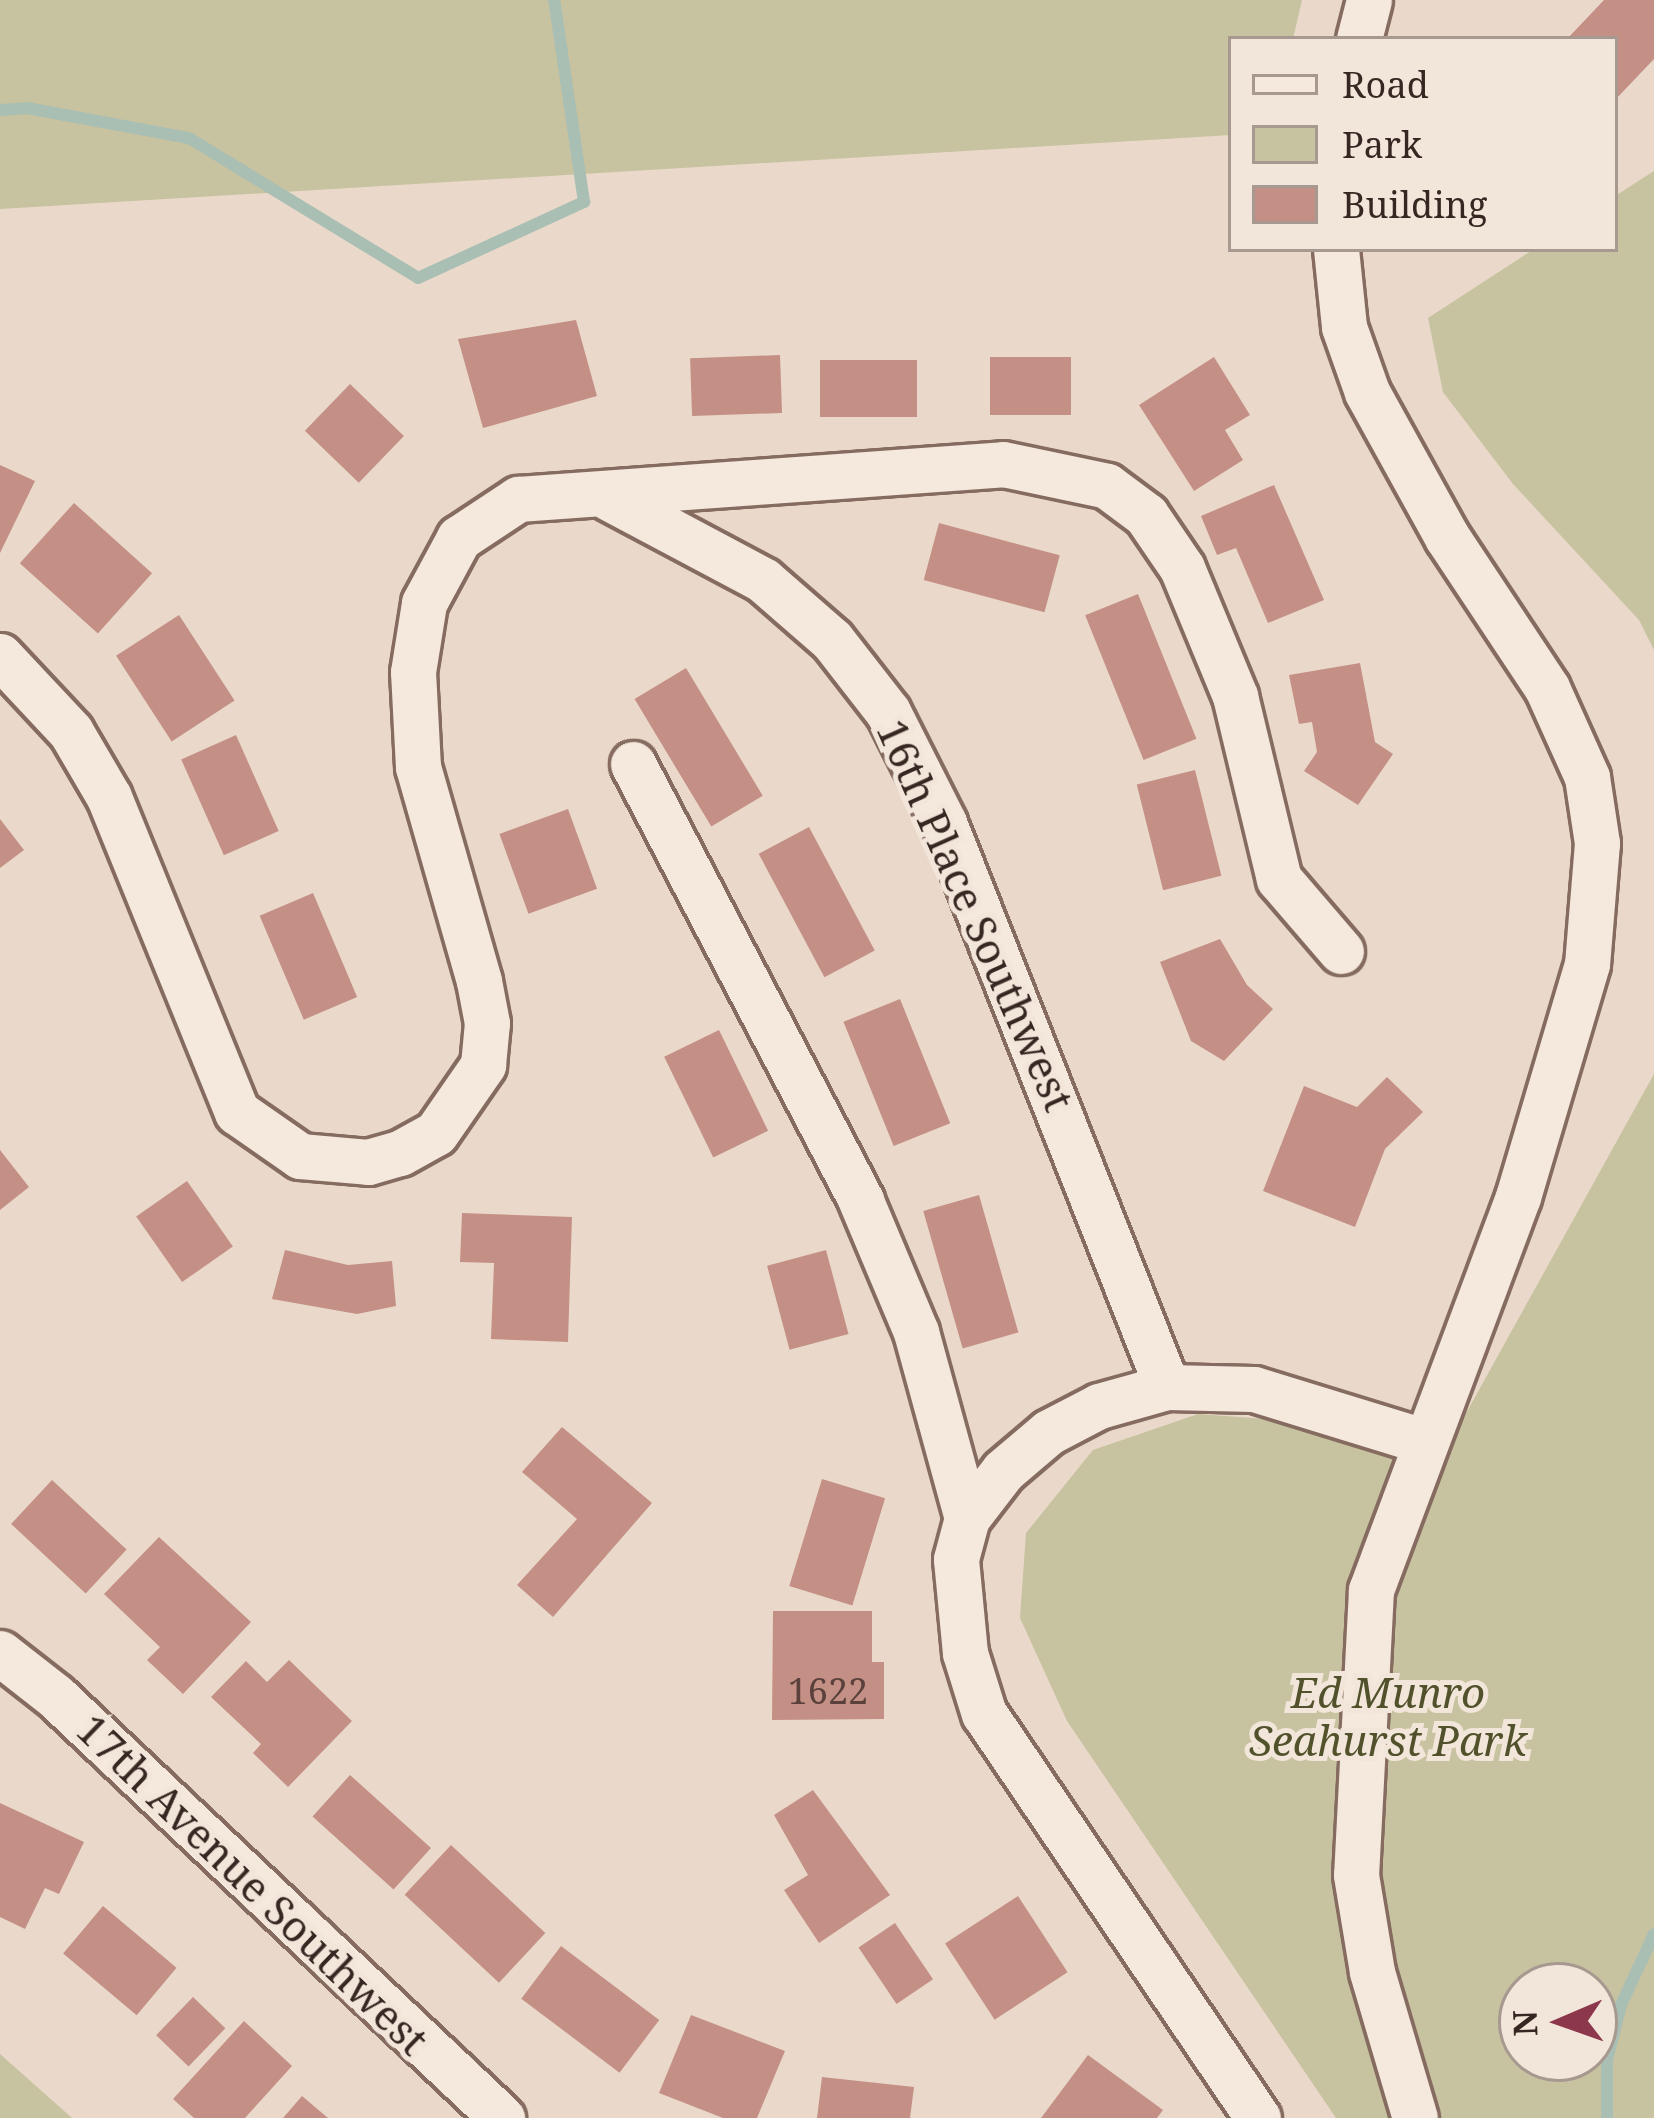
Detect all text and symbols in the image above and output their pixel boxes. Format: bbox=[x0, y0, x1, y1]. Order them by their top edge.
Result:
legend bbox=[1228, 36, 1618, 252]
text: Road bbox=[1342, 60, 1429, 109]
text: Park bbox=[1342, 120, 1422, 169]
text: Building bbox=[1342, 180, 1487, 229]
street label: 16th Place Southwest bbox=[867, 712, 1085, 1118]
park label: Ed Munro Seahurst Park bbox=[1249, 1667, 1527, 1766]
house number: 1622 bbox=[788, 1669, 868, 1713]
street label: 17th Avenue Southwest bbox=[67, 1703, 439, 2065]
north arrow bbox=[1498, 1962, 1618, 2082]
text: N bbox=[1502, 2009, 1547, 2037]

